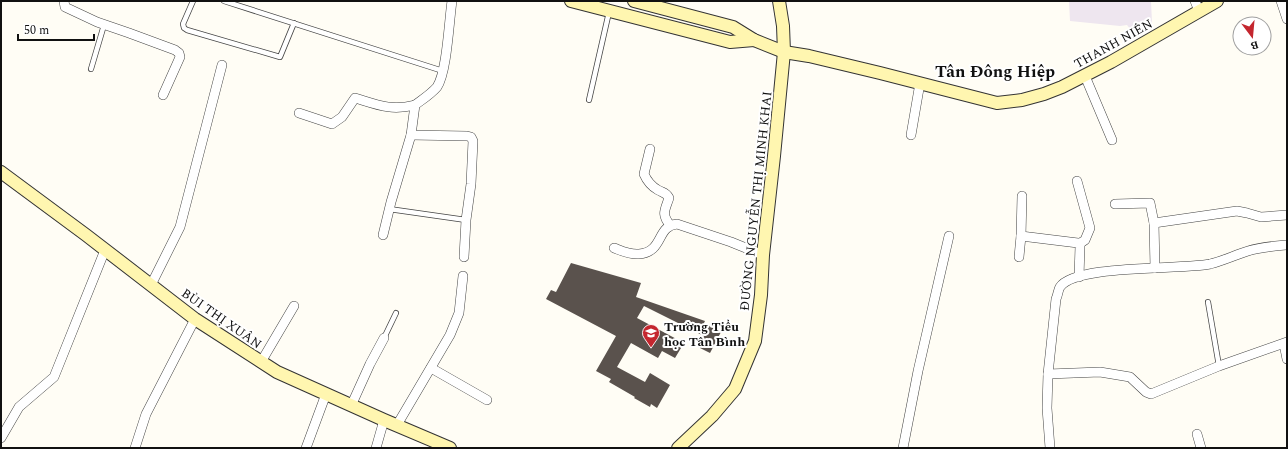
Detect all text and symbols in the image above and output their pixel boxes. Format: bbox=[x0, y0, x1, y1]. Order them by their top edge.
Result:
street label: THANH NIÊN bbox=[1070, 14, 1157, 74]
scale bar bbox=[18, 16, 94, 42]
north arrow bbox=[1232, 16, 1272, 56]
text: 50 m bbox=[24, 21, 49, 40]
text: B bbox=[1248, 36, 1261, 54]
district label: Tân Đông Hiệp bbox=[935, 59, 1055, 85]
street label: ĐƯỜNG NGUYỄN THỊ MINH KHAI bbox=[735, 90, 777, 312]
street label: BÙI THỊ XUÂN bbox=[177, 284, 266, 354]
place label: Trường Tiểu học Tân Bình bbox=[664, 317, 745, 352]
school or university icon: Trường Tiểu học Tân Bình bbox=[641, 323, 661, 348]

